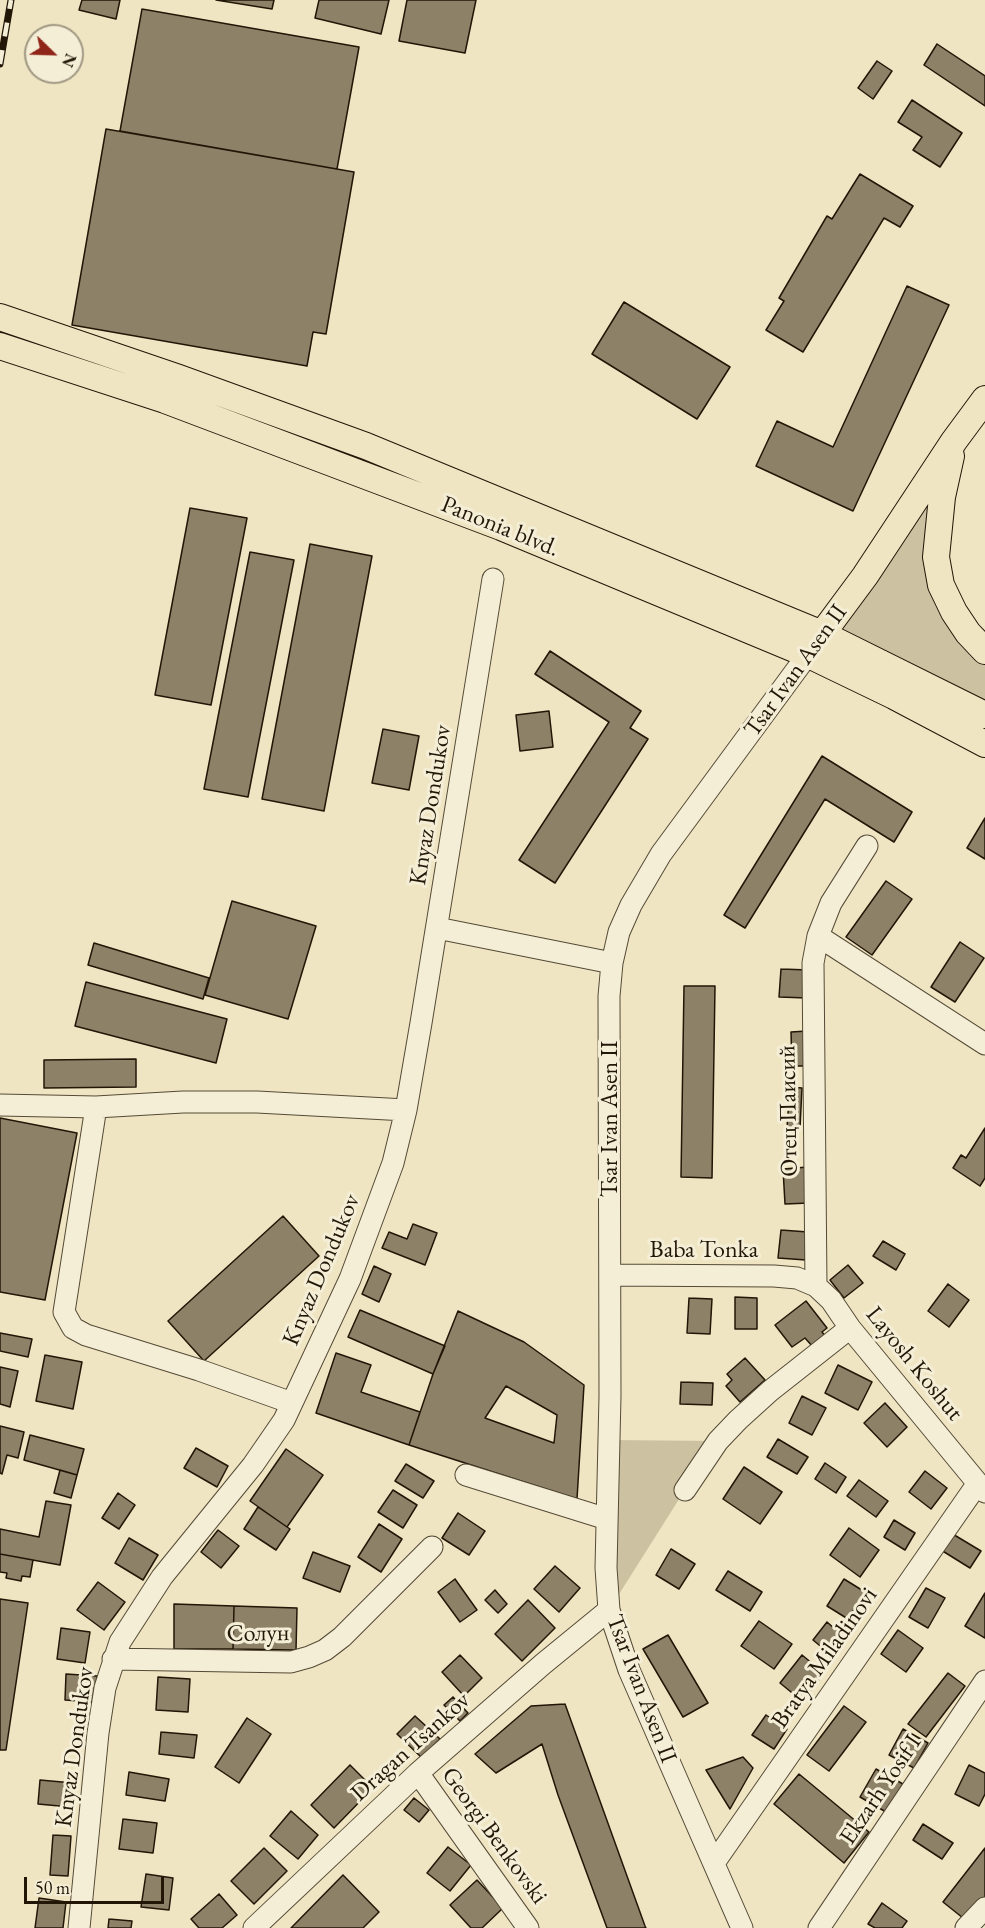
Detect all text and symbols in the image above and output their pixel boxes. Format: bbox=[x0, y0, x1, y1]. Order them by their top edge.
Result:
north arrow bbox=[24, 24, 84, 84]
text: N bbox=[57, 50, 81, 71]
street label: Panonia blvd. bbox=[437, 490, 563, 564]
street label: Tsar Ivan Asen II bbox=[738, 599, 854, 743]
street label: Knyaz Dondukov bbox=[404, 723, 458, 887]
street label: Tsar Ivan Asen II bbox=[596, 1041, 624, 1197]
street label: Отец Паисий bbox=[773, 1045, 805, 1177]
street label: Knyaz Dondukov bbox=[277, 1190, 367, 1350]
street label: Baba Tonka bbox=[650, 1236, 758, 1264]
street label: Layosh Koshut bbox=[859, 1301, 969, 1427]
street label: Bratya Miladinovi bbox=[766, 1582, 884, 1734]
street label: Tsar Ivan Asen II bbox=[599, 1611, 683, 1767]
street label: Солун bbox=[226, 1619, 290, 1649]
street label: Knyaz Dondukov bbox=[49, 1665, 101, 1829]
street label: Dragan Tsankov bbox=[346, 1686, 476, 1808]
street label: Ekzarh Yosif I bbox=[834, 1730, 928, 1850]
street label: Georgi Benkovski bbox=[435, 1762, 553, 1910]
scale bar bbox=[27, 1865, 166, 1903]
text: 50 m bbox=[35, 1876, 70, 1899]

